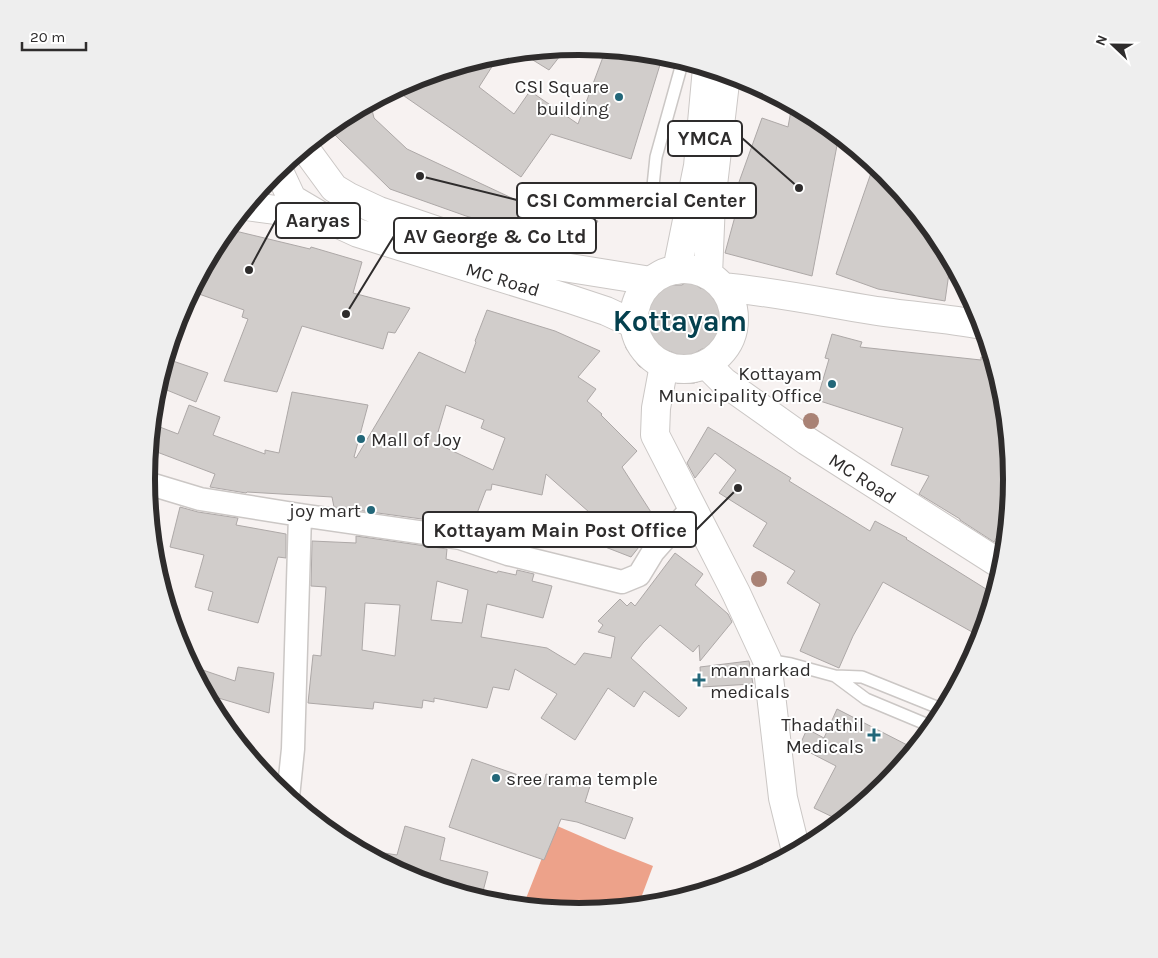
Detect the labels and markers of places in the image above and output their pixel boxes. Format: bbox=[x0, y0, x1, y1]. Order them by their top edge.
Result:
place label: CSI Square building bbox=[515, 76, 609, 120]
marker: CSI Square building bbox=[613, 91, 625, 103]
callout: YMCA bbox=[668, 121, 742, 156]
callout: CSI Commercial Center bbox=[517, 183, 756, 218]
callout: Aaryas bbox=[276, 203, 360, 238]
callout: AV George & Co Ltd bbox=[394, 218, 596, 253]
place label: Kottayam Municipality Office bbox=[658, 363, 822, 407]
marker: Kottayam Municipality Office bbox=[826, 378, 838, 390]
place label: Mall of Joy bbox=[371, 429, 461, 451]
marker: Mall of Joy bbox=[355, 433, 367, 445]
place label: joy mart bbox=[287, 500, 361, 522]
marker: joy mart bbox=[365, 504, 377, 516]
callout: Kottayam Main Post Office bbox=[423, 512, 696, 547]
place label: mannarkad medicals bbox=[710, 659, 811, 703]
marker: mannarkad medicals bbox=[692, 673, 706, 687]
place label: Thadathil Medicals bbox=[781, 714, 864, 758]
marker: Thadathil Medicals bbox=[868, 729, 880, 741]
place label: sree rama temple bbox=[506, 768, 658, 790]
marker: sree rama temple bbox=[490, 772, 502, 784]

